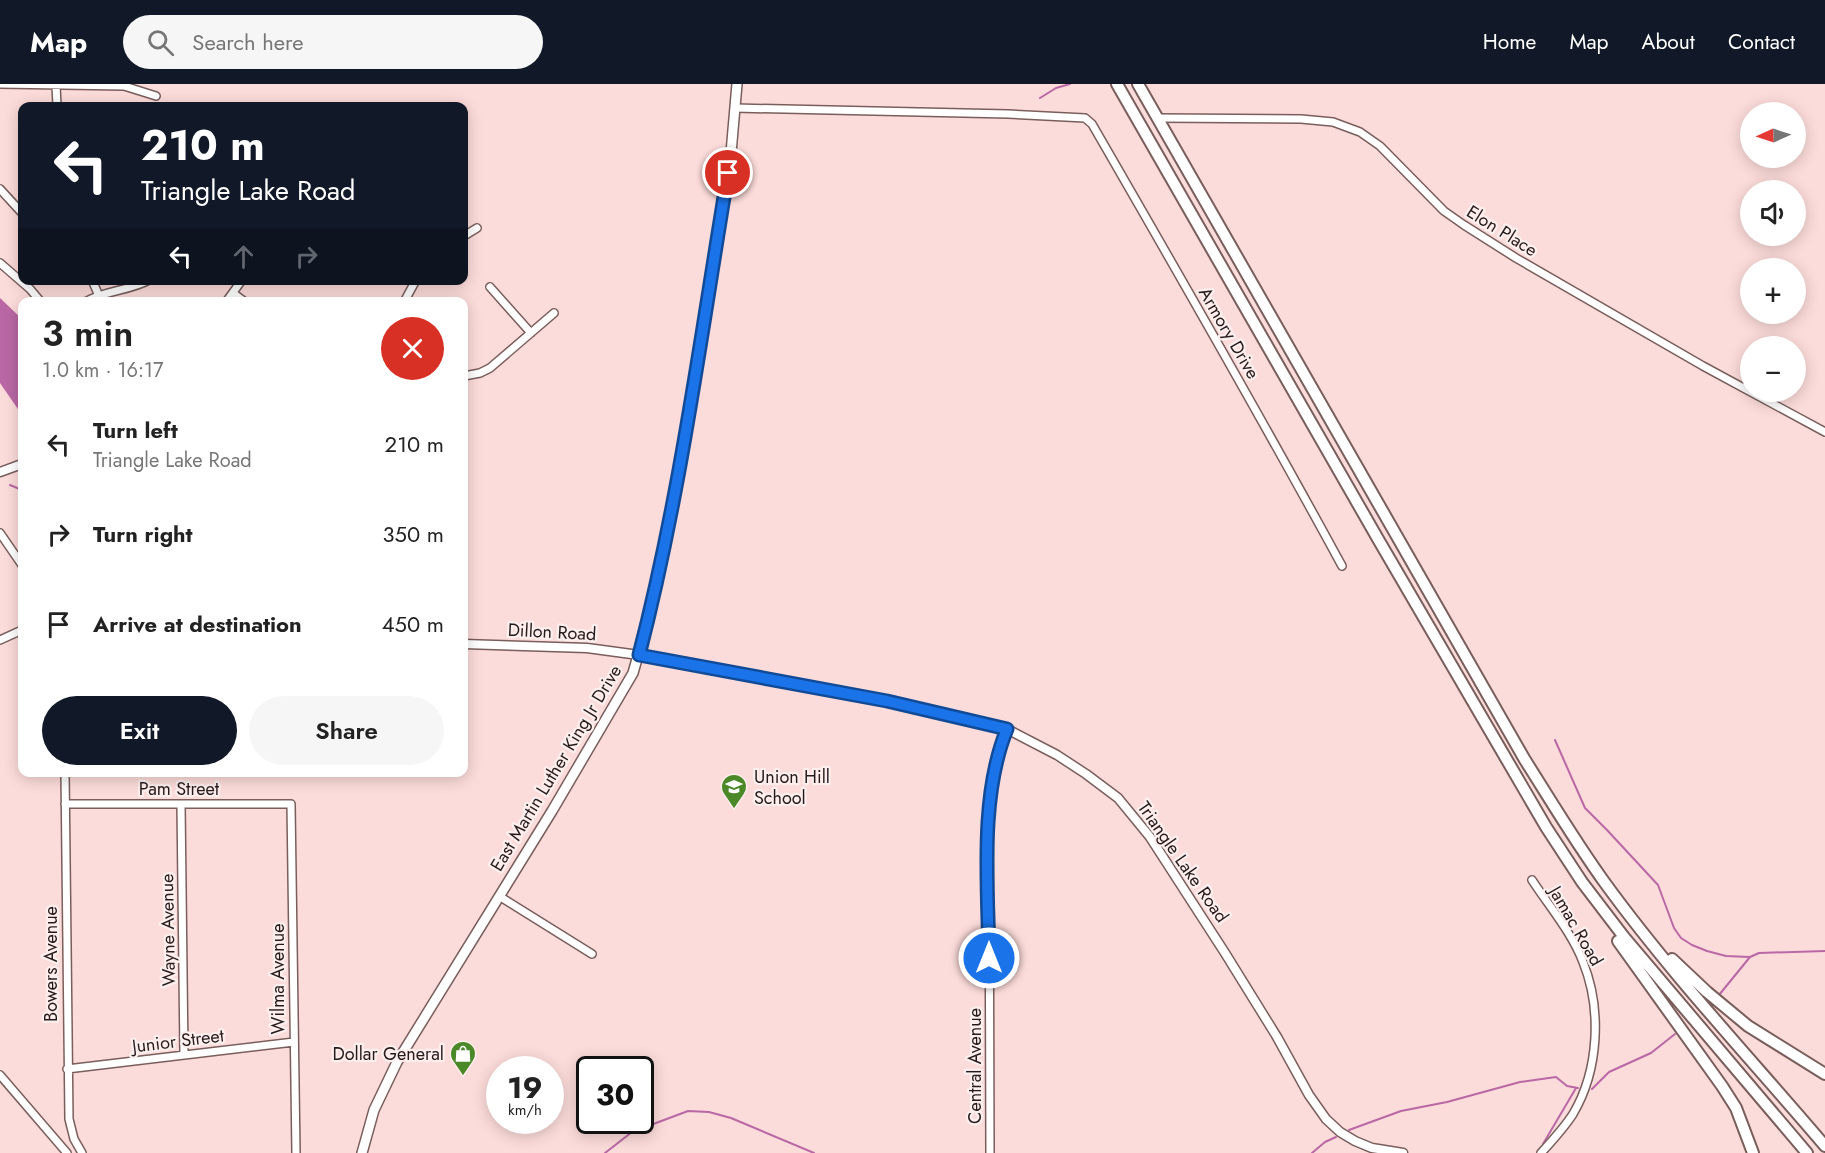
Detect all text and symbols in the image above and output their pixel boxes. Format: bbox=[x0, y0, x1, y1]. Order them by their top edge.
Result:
search box bbox=[123, 15, 543, 69]
text: Map bbox=[30, 22, 87, 63]
icon: search bbox=[144, 26, 177, 59]
text: Search here bbox=[192, 26, 304, 58]
text: Home bbox=[1483, 27, 1536, 57]
text: Map bbox=[1569, 27, 1609, 57]
text: About bbox=[1642, 27, 1695, 57]
text: Contact bbox=[1728, 27, 1795, 57]
north arrow bbox=[1740, 102, 1806, 168]
map controls bbox=[1740, 102, 1806, 402]
text: 210 m bbox=[141, 115, 265, 176]
icon: left bbox=[42, 126, 120, 204]
pin bbox=[702, 147, 753, 198]
icon: arrive bbox=[711, 156, 744, 189]
text: Triangle Lake Road bbox=[141, 171, 355, 210]
button: sound bbox=[1740, 180, 1806, 246]
street label: Elon Place bbox=[1462, 199, 1542, 263]
icon: left bbox=[164, 240, 197, 273]
icon: ahead bbox=[227, 240, 260, 273]
icon: right bbox=[290, 240, 323, 273]
button: + bbox=[1740, 258, 1806, 324]
street label: Armory Drive bbox=[1192, 282, 1266, 384]
text: 3 min bbox=[42, 307, 133, 359]
button: close bbox=[381, 317, 444, 380]
button: − bbox=[1740, 336, 1806, 402]
text: 1.0 km · 16:17 bbox=[42, 356, 163, 385]
text: Turn left bbox=[93, 414, 178, 446]
icon: left bbox=[42, 428, 75, 461]
text: 210 m bbox=[385, 428, 444, 460]
text: Triangle Lake Road bbox=[93, 446, 252, 475]
icon: right bbox=[42, 518, 75, 551]
text: Turn right bbox=[93, 518, 193, 550]
text: 350 m bbox=[383, 518, 444, 550]
icon: arrive bbox=[42, 608, 75, 641]
text: Arrive at destination bbox=[93, 608, 302, 640]
text: 450 m bbox=[382, 608, 444, 640]
street label: Dillon Road bbox=[507, 617, 597, 647]
street label: East Martin Luther King Jr Drive bbox=[484, 660, 628, 876]
button: Exit bbox=[42, 696, 237, 765]
button: Share bbox=[249, 696, 444, 765]
place label: Union Hill School bbox=[754, 764, 830, 811]
school or university icon: Union Hill School bbox=[719, 772, 749, 810]
street label: Pam Street bbox=[139, 776, 220, 802]
street label: Triangle Lake Road bbox=[1131, 796, 1235, 928]
street label: Wayne Avenue bbox=[154, 873, 182, 987]
street label: Jamac Road bbox=[1542, 879, 1609, 971]
street label: Bowers Avenue bbox=[38, 906, 64, 1022]
street label: Wilma Avenue bbox=[265, 924, 291, 1034]
position arrow bbox=[957, 926, 1021, 990]
street label: Central Avenue bbox=[962, 1008, 988, 1124]
street label: Junior Street bbox=[129, 1022, 226, 1060]
shop icon: Dollar General bbox=[448, 1039, 478, 1077]
place label: Dollar General bbox=[333, 1041, 444, 1067]
speed limit sign: 30 bbox=[576, 1056, 654, 1134]
text: 19 bbox=[507, 1066, 543, 1109]
text: km/h bbox=[508, 1099, 542, 1121]

